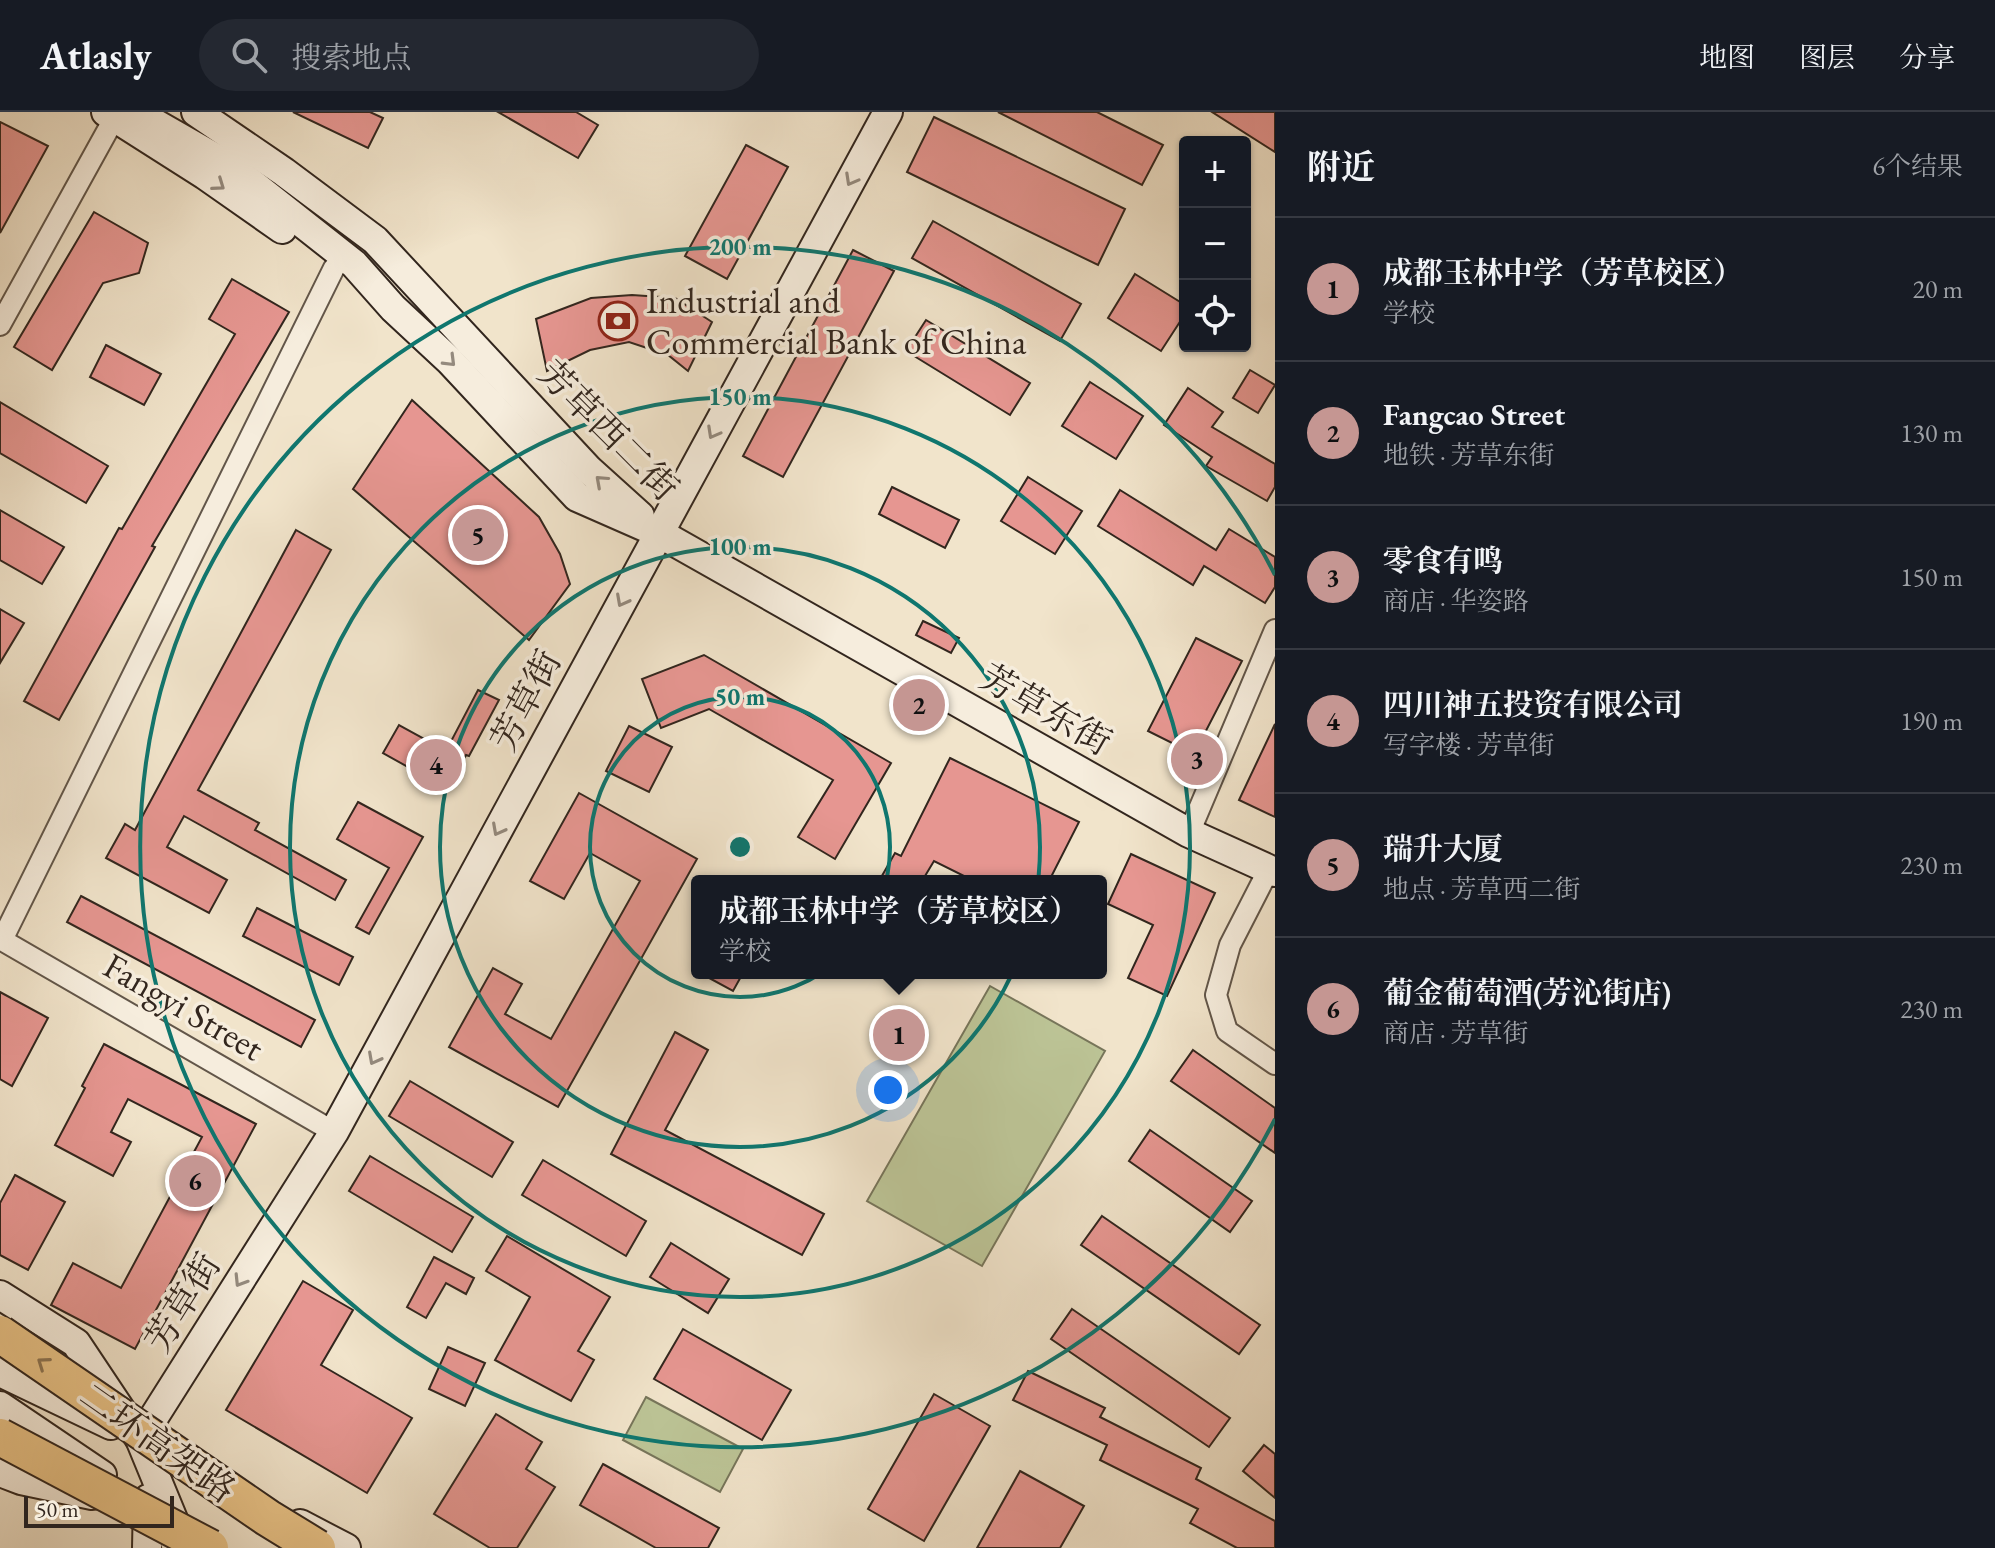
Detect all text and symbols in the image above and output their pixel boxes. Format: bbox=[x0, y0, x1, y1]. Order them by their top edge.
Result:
search box bbox=[199, 19, 759, 91]
text: Atlasly bbox=[40, 31, 151, 80]
icon: search bbox=[227, 33, 271, 77]
text: 搜索地点 bbox=[291, 38, 411, 77]
text: 地图 bbox=[1699, 39, 1755, 75]
text: 图层 bbox=[1799, 39, 1855, 75]
text: 分享 bbox=[1899, 39, 1955, 75]
map controls bbox=[1179, 136, 1251, 352]
button: + bbox=[1179, 136, 1251, 208]
text: 附近 bbox=[1307, 145, 1375, 189]
text: 6个结果 bbox=[1873, 149, 1963, 183]
one-way arrow bbox=[845, 172, 861, 186]
one-way arrow bbox=[210, 175, 225, 190]
button: − bbox=[1179, 208, 1251, 280]
text: 200 m bbox=[708, 231, 772, 262]
text: 成都玉林中学（芳草校区） bbox=[1383, 253, 1743, 292]
text: 1 bbox=[1326, 272, 1340, 306]
text: 20 m bbox=[1913, 272, 1963, 306]
place label: Industrial and Commercial Bank of China bbox=[646, 277, 1027, 365]
button: locate bbox=[1179, 280, 1251, 352]
text: 学校 bbox=[1383, 296, 1435, 330]
bank icon: Industrial and Commercial Bank of China bbox=[597, 300, 639, 342]
street label: 芳草西二街 bbox=[528, 350, 689, 511]
one-way arrow bbox=[441, 352, 455, 366]
text: 150 m bbox=[708, 381, 772, 412]
text: Fangcao Street bbox=[1383, 395, 1565, 434]
text: 2 bbox=[1326, 416, 1340, 450]
text: 130 m bbox=[1900, 416, 1963, 450]
one-way arrow bbox=[707, 425, 723, 439]
text: 地铁 · 芳草东街 bbox=[1383, 438, 1555, 472]
one-way arrow bbox=[595, 476, 610, 490]
pin: 5 bbox=[452, 505, 504, 565]
text: 100 m bbox=[708, 531, 772, 562]
text: 零食有鸣 bbox=[1383, 541, 1503, 580]
text: 3 bbox=[1326, 560, 1340, 594]
text: 150 m bbox=[1900, 560, 1963, 594]
text: 商店 · 华姿路 bbox=[1383, 584, 1529, 618]
one-way arrow bbox=[616, 593, 631, 608]
street label: 芳草街 bbox=[479, 642, 572, 759]
street label: 芳草东街 bbox=[972, 653, 1120, 766]
pin: 2 bbox=[893, 675, 945, 735]
text: 50 m bbox=[715, 681, 765, 712]
text: 四川神五投资有限公司 bbox=[1383, 685, 1683, 724]
text: 4 bbox=[1326, 704, 1340, 738]
text: 190 m bbox=[1900, 704, 1963, 738]
text: 写字楼 · 芳草街 bbox=[1383, 728, 1555, 762]
pin: 3 bbox=[1171, 729, 1223, 789]
pin: 4 bbox=[410, 735, 462, 795]
one-way arrow bbox=[492, 821, 508, 836]
text: 瑞升大厦 bbox=[1383, 829, 1503, 868]
centre of rings bbox=[726, 833, 754, 861]
text: 5 bbox=[1326, 848, 1340, 882]
text: 230 m bbox=[1900, 848, 1963, 882]
text: 地点 · 芳草西二街 bbox=[1383, 872, 1581, 906]
popup bbox=[691, 875, 1107, 979]
text: 成都玉林中学（芳草校区） bbox=[719, 891, 1079, 930]
text: 学校 bbox=[719, 934, 771, 968]
street label: Fangyi Street bbox=[95, 942, 273, 1071]
text: 葡金葡萄酒(芳沁街店) bbox=[1383, 973, 1671, 1012]
text: 6 bbox=[1326, 992, 1340, 1026]
text: 230 m bbox=[1900, 992, 1963, 1026]
pin: 1 bbox=[873, 1005, 925, 1065]
text: 商店 · 芳草街 bbox=[1383, 1016, 1529, 1050]
one-way arrow bbox=[368, 1050, 384, 1064]
your location bbox=[868, 1070, 908, 1110]
pin: 6 bbox=[169, 1151, 221, 1211]
street label: 芳草街 bbox=[134, 1244, 231, 1361]
one-way arrow bbox=[234, 1272, 249, 1287]
one-way arrow bbox=[38, 1358, 52, 1373]
street label: 二环高架路 bbox=[71, 1372, 245, 1513]
scale bar bbox=[24, 1492, 174, 1528]
text: 50 m bbox=[36, 1495, 79, 1524]

